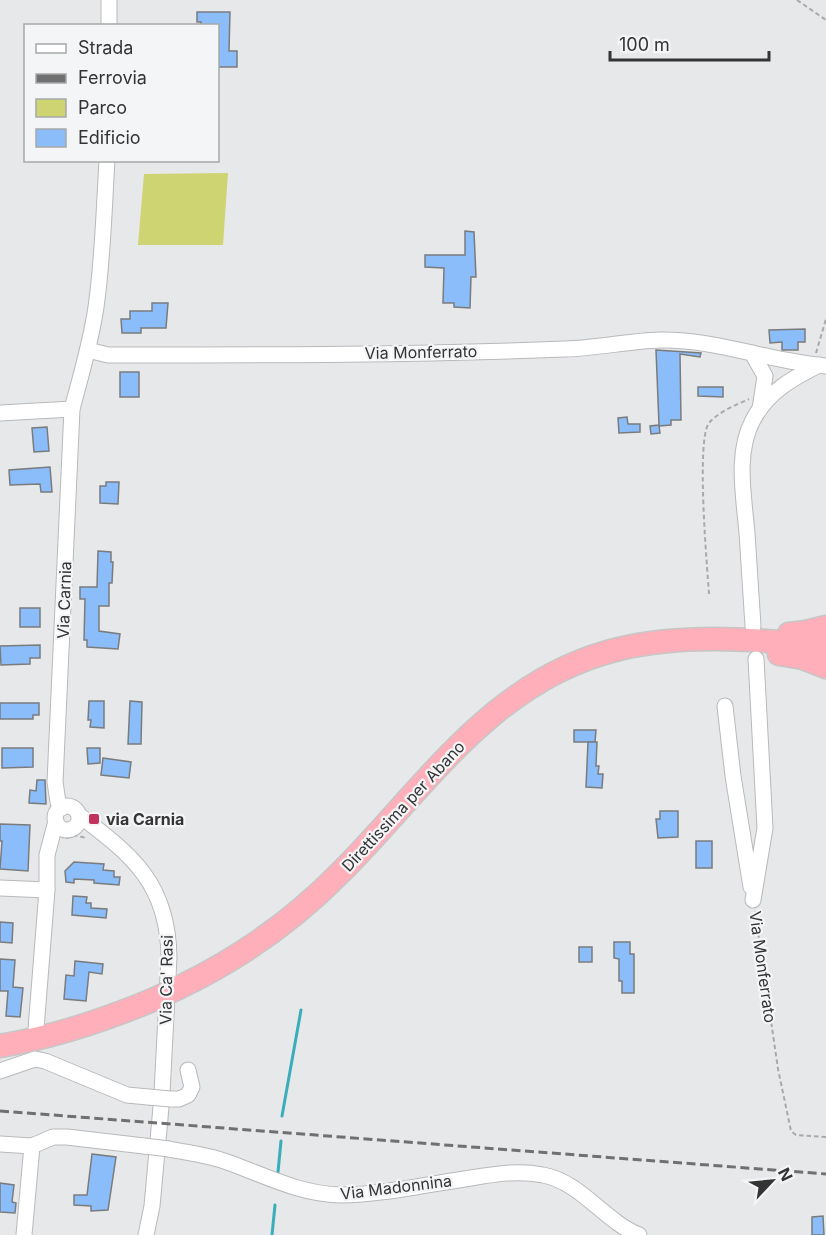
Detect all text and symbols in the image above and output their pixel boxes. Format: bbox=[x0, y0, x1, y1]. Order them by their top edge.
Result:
legend bbox=[24, 24, 219, 162]
scale bar bbox=[610, 24, 769, 62]
text: 100 m bbox=[619, 34, 670, 55]
text: Strada bbox=[78, 37, 133, 58]
text: Ferrovia bbox=[78, 67, 147, 88]
text: Parco bbox=[78, 97, 127, 118]
text: Edificio bbox=[78, 127, 141, 148]
street label: Via Monferrato bbox=[365, 341, 477, 363]
street label: Via Carnia bbox=[53, 561, 75, 639]
street label: Direttissima per Abano bbox=[337, 737, 469, 875]
place label: via Carnia bbox=[106, 809, 184, 829]
marker: via Carnia bbox=[87, 812, 101, 826]
street label: Via Monferrato bbox=[745, 910, 781, 1024]
street label: Via Ca' Rasi bbox=[155, 935, 177, 1025]
north arrow bbox=[742, 1151, 802, 1211]
text: N bbox=[774, 1165, 797, 1184]
street label: Via Madonnina bbox=[339, 1170, 453, 1204]

